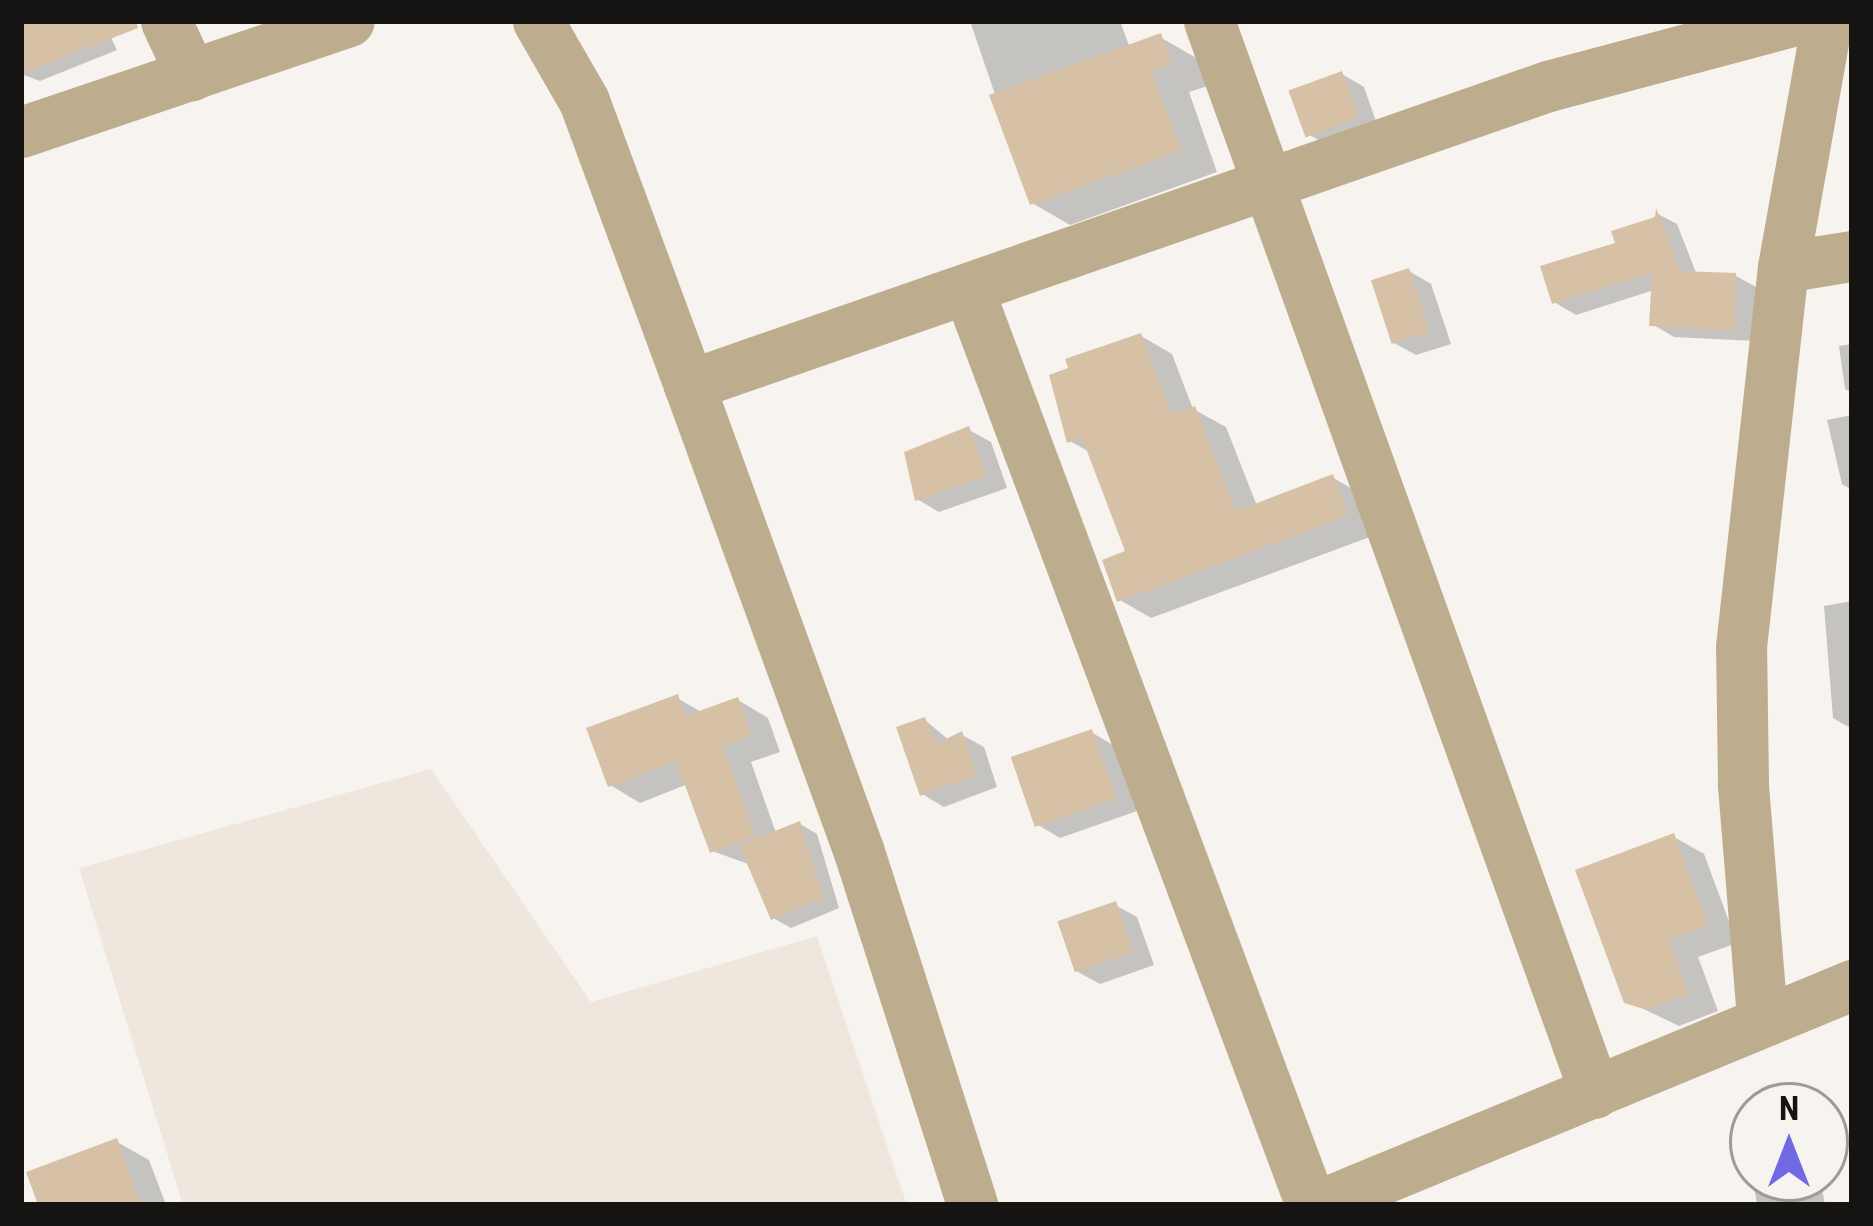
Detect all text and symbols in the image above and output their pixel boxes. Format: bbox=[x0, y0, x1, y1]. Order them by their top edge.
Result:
north arrow bbox=[1729, 1082, 1849, 1202]
text: N bbox=[1779, 1089, 1799, 1128]

